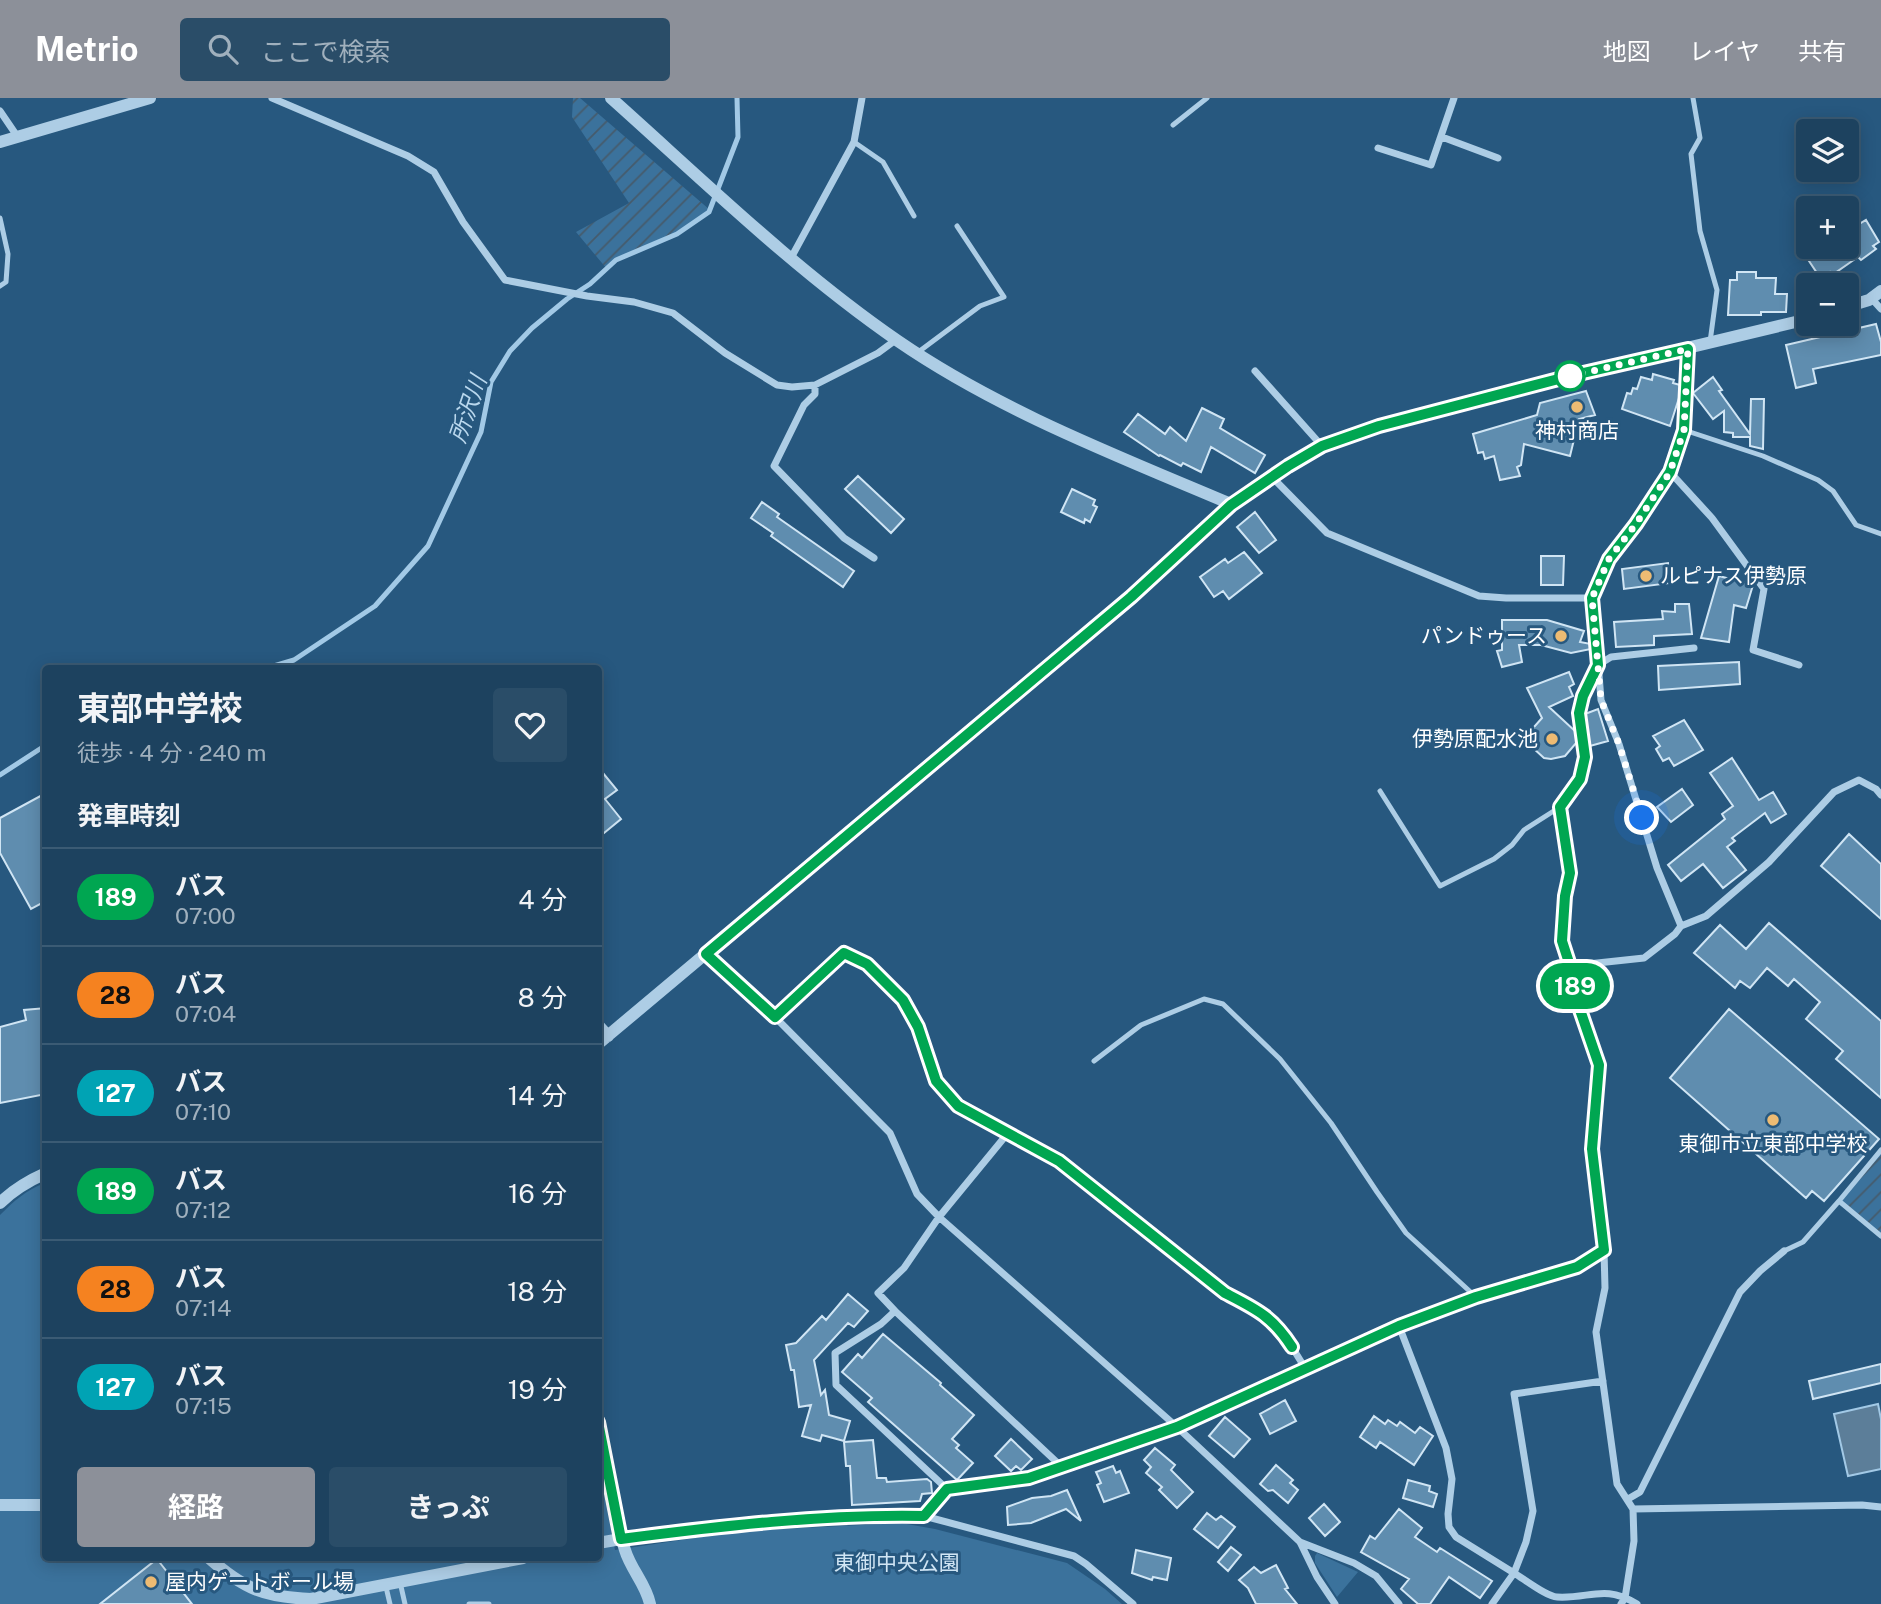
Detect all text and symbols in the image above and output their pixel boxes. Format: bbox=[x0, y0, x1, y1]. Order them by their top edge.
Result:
search box bbox=[180, 18, 670, 81]
text: Metrio bbox=[35, 30, 138, 68]
icon: search bbox=[204, 30, 242, 68]
text: ここで検索 bbox=[260, 36, 390, 67]
text: 地図 bbox=[1603, 37, 1651, 65]
text: レイヤ bbox=[1689, 37, 1760, 65]
text: 共有 bbox=[1798, 37, 1846, 65]
map controls bbox=[1796, 119, 1859, 336]
button: layers bbox=[1796, 119, 1859, 182]
button: + bbox=[1796, 196, 1859, 259]
button: − bbox=[1796, 273, 1859, 336]
unlabelled marker bbox=[1555, 361, 1585, 391]
water label: 所沢川 bbox=[444, 369, 493, 446]
marker: 神村商店 bbox=[1569, 399, 1585, 415]
place label: 神村商店 bbox=[1535, 418, 1619, 443]
place label: ルピナス伊勢原 bbox=[1660, 563, 1807, 588]
marker: ルピナス伊勢原 bbox=[1638, 568, 1654, 584]
place label: パンドゥース bbox=[1421, 623, 1547, 648]
marker: パンドゥース bbox=[1553, 628, 1569, 644]
button: heart bbox=[493, 688, 567, 762]
text: 東部中学校 bbox=[77, 689, 242, 727]
place label: 伊勢原配水池 bbox=[1412, 726, 1538, 751]
marker: 伊勢原配水池 bbox=[1544, 731, 1560, 747]
text: 徒歩 · 4 分 · 240 m bbox=[77, 739, 266, 766]
text: 発車時刻 bbox=[77, 800, 181, 831]
your location bbox=[1624, 800, 1659, 835]
text: バス bbox=[175, 870, 227, 901]
text: 189 bbox=[94, 883, 137, 911]
text: 4 分 bbox=[518, 884, 567, 915]
text: 07:00 bbox=[175, 902, 236, 929]
line badge: 189 bbox=[1535, 963, 1615, 1009]
text: バス bbox=[175, 968, 227, 999]
text: 189 bbox=[1554, 972, 1596, 1000]
text: 28 bbox=[100, 981, 131, 1009]
text: 8 分 bbox=[518, 982, 567, 1013]
text: 07:04 bbox=[175, 1000, 236, 1027]
text: バス bbox=[175, 1066, 227, 1097]
text: 127 bbox=[95, 1079, 136, 1107]
text: 14 分 bbox=[508, 1080, 567, 1111]
text: 07:10 bbox=[175, 1098, 231, 1125]
marker: 東御市立東部中学校 bbox=[1765, 1112, 1781, 1128]
place label: 東御市立東部中学校 bbox=[1679, 1131, 1868, 1156]
text: バス bbox=[175, 1164, 227, 1195]
text: 189 bbox=[94, 1177, 137, 1205]
text: 16 分 bbox=[508, 1178, 567, 1209]
text: 07:12 bbox=[175, 1196, 231, 1223]
text: バス bbox=[175, 1262, 227, 1293]
text: 28 bbox=[100, 1275, 131, 1303]
text: 18 分 bbox=[507, 1276, 567, 1307]
text: 07:14 bbox=[175, 1294, 231, 1321]
text: バス bbox=[175, 1360, 227, 1391]
text: 127 bbox=[95, 1373, 136, 1401]
text: 19 分 bbox=[508, 1374, 567, 1405]
text: 07:15 bbox=[175, 1392, 232, 1419]
button: 経路 bbox=[77, 1467, 315, 1547]
button: きっぷ bbox=[329, 1467, 567, 1547]
park label: 東御中央公園 bbox=[834, 1550, 960, 1575]
place label: 屋内ゲートボール場 bbox=[165, 1569, 354, 1594]
marker: 屋内ゲートボール場 bbox=[143, 1574, 159, 1590]

